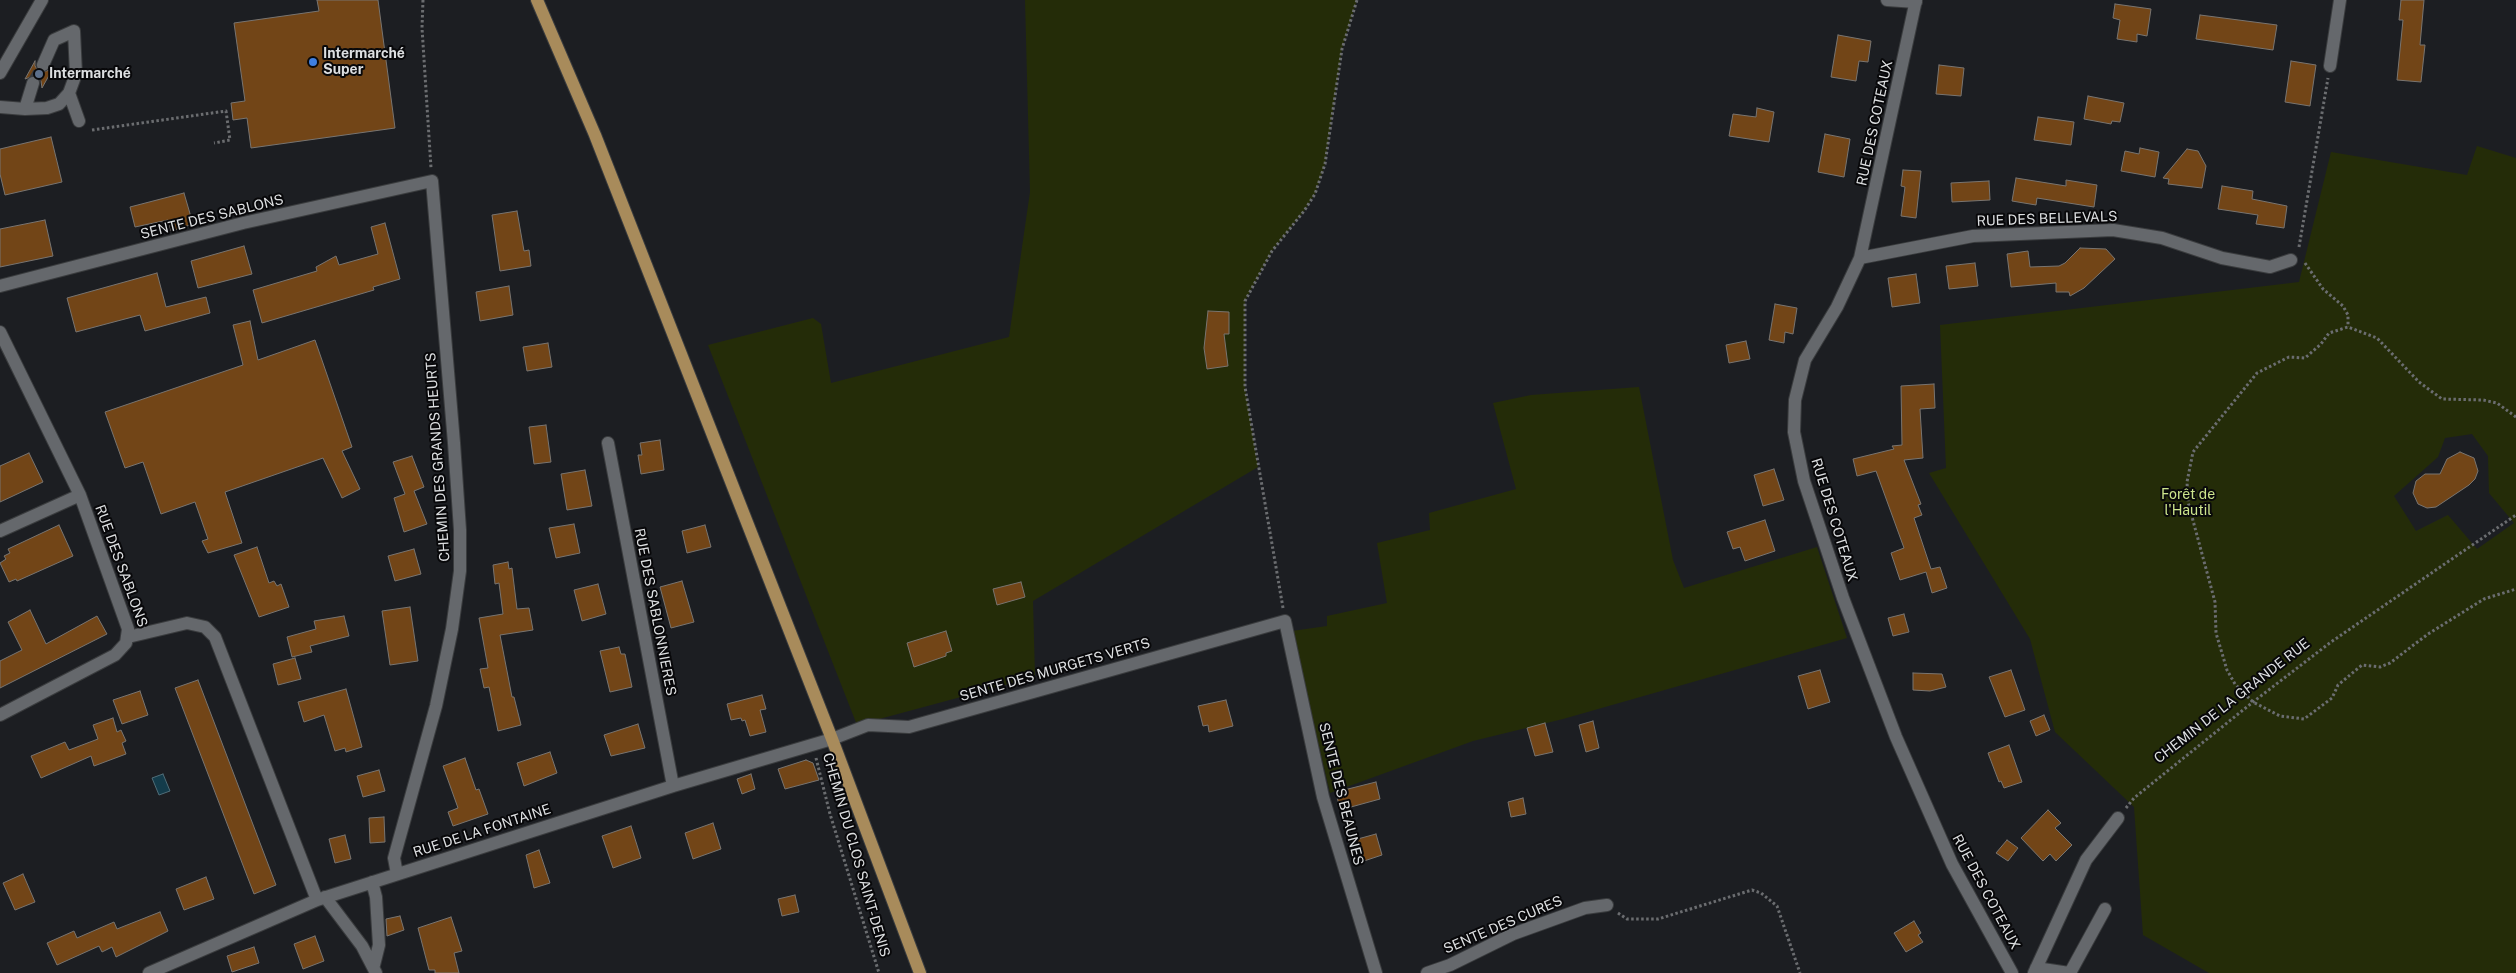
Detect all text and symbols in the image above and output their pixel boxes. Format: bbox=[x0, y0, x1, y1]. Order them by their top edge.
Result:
place label: Intermarché Super bbox=[323, 46, 405, 78]
marker: Intermarché Super bbox=[307, 56, 319, 68]
street label: RUE DES COTEAUX bbox=[1853, 59, 1897, 187]
place label: Intermarché bbox=[49, 66, 131, 82]
marker: Intermarché bbox=[33, 68, 45, 80]
street label: SENTE DES SABLONS bbox=[139, 191, 285, 243]
street label: RUE DES BELLEVALS bbox=[1976, 208, 2118, 230]
street label: CHEMIN DES GRANDS HEURTS bbox=[422, 352, 454, 562]
street label: RUE DES COTEAUX bbox=[1807, 456, 1861, 584]
park label: Forêt de l'Hautil bbox=[2161, 487, 2215, 520]
street label: RUE DES SABLONS bbox=[91, 503, 151, 629]
street label: RUE DES SABLONNIERES bbox=[630, 527, 680, 697]
street label: SENTE DES MURGETS VERTS bbox=[958, 635, 1152, 705]
street label: CHEMIN DE LA GRANDE RUE bbox=[2151, 635, 2313, 767]
street label: SENTE DES BEAUNES bbox=[1315, 721, 1367, 867]
street label: CHEMIN DU CLOS SAINT-DENIS bbox=[819, 751, 893, 959]
street label: RUE DE LA FONTAINE bbox=[411, 801, 553, 861]
street label: RUE DES COTEAUX bbox=[1948, 831, 2024, 953]
street label: SENTE DES CURES bbox=[1441, 892, 1565, 958]

